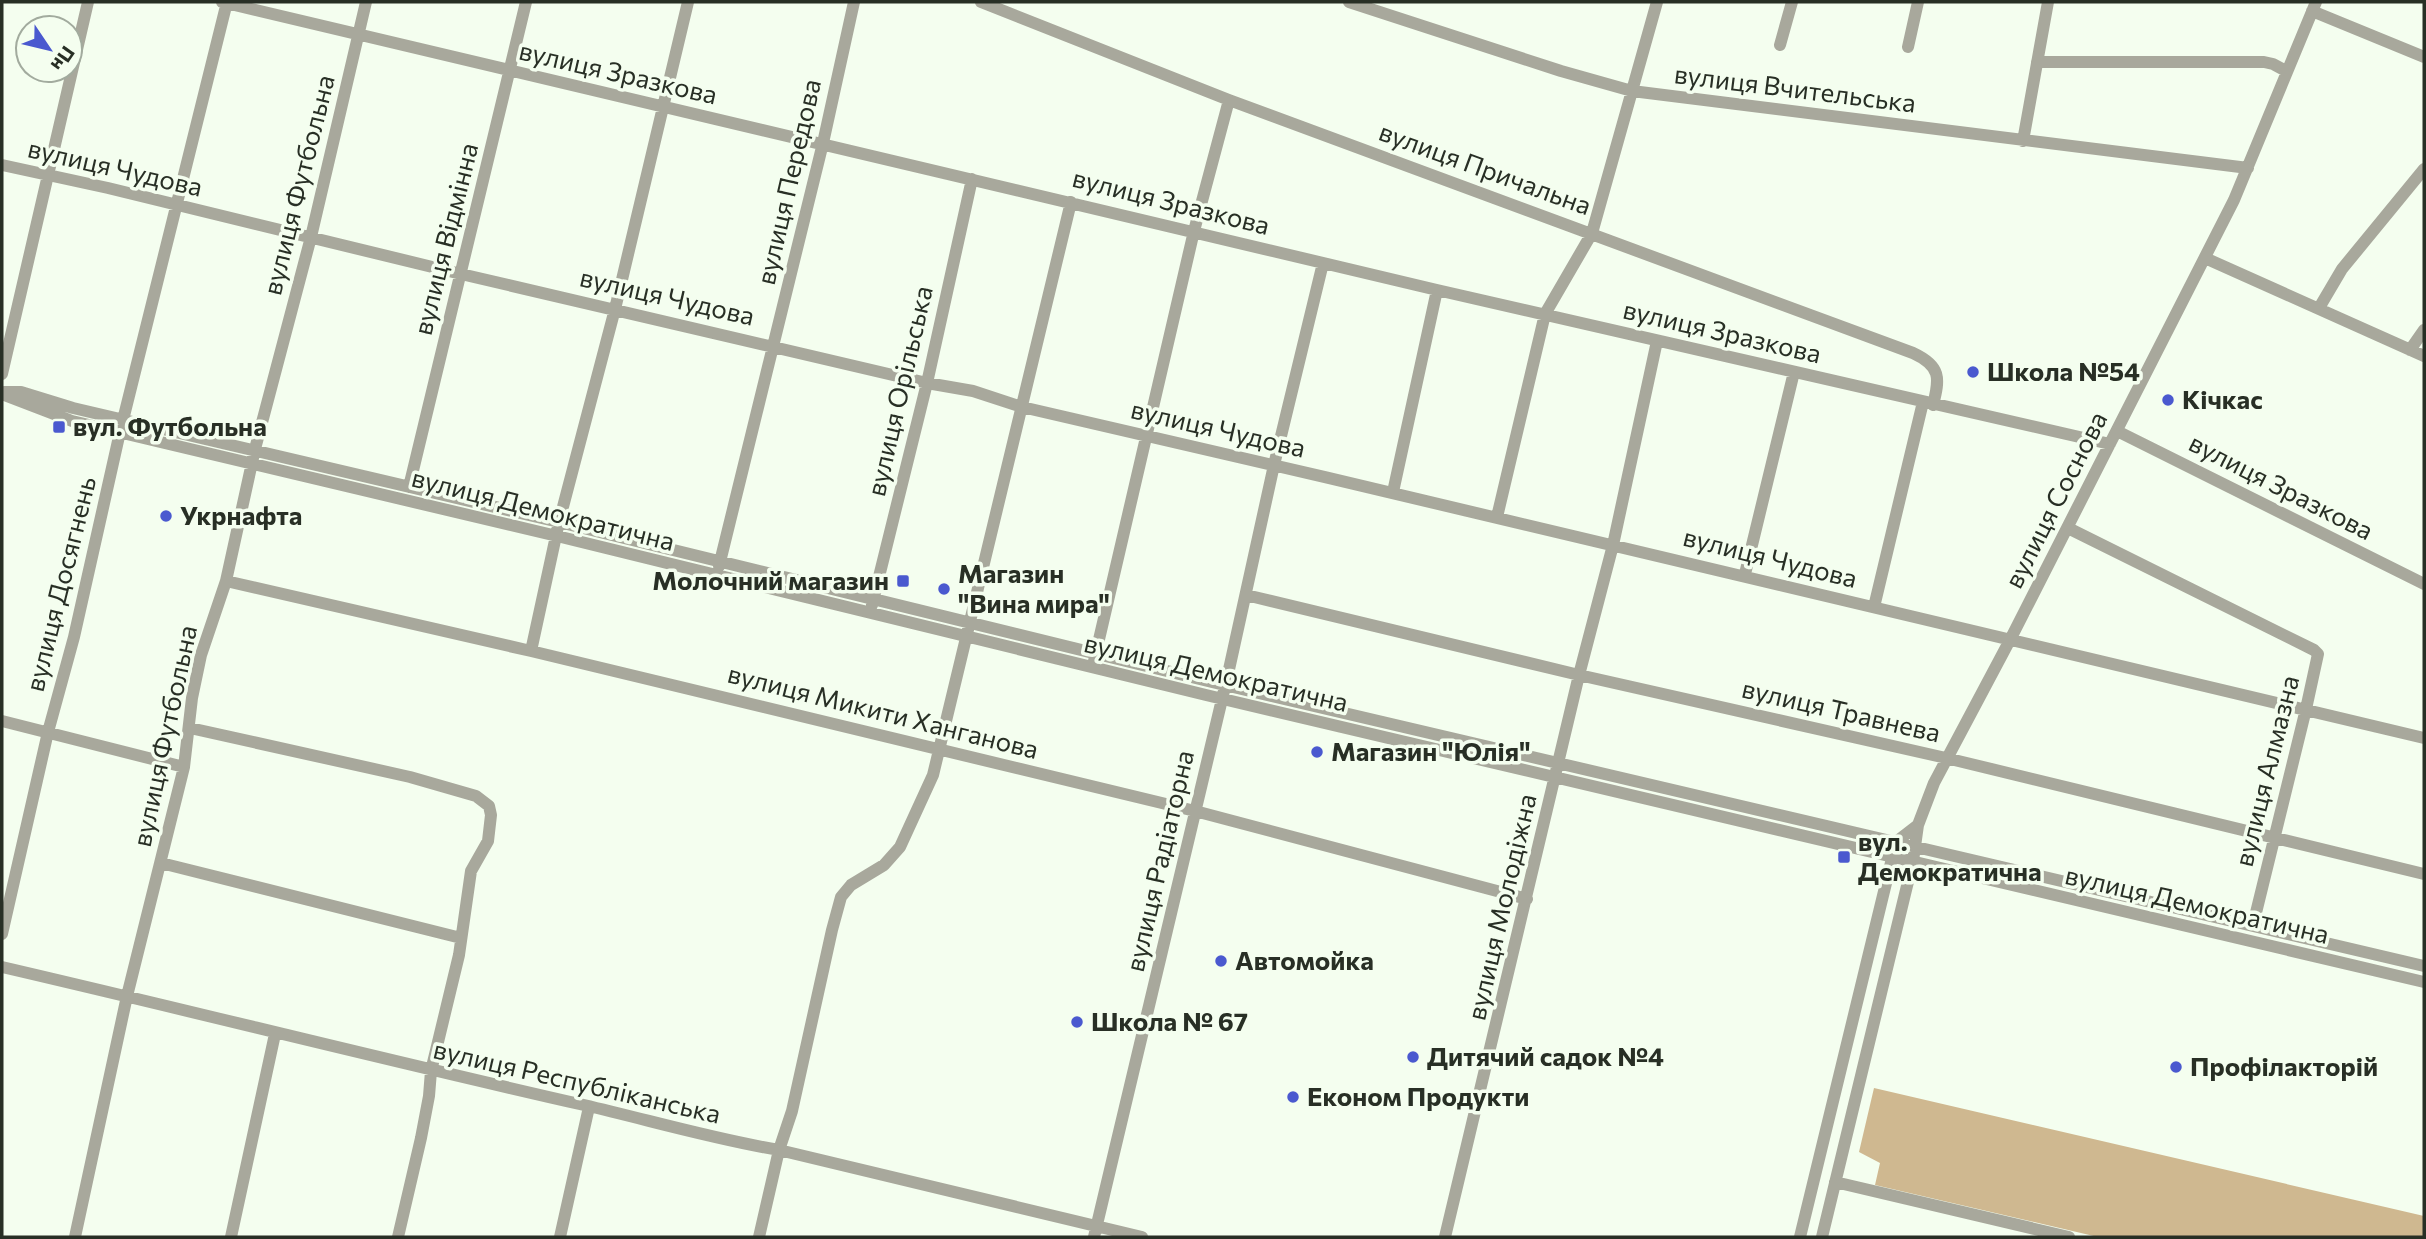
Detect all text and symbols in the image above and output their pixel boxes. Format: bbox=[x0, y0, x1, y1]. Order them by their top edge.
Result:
north arrow bbox=[14, 14, 84, 84]
street label: вулиця Зразкова bbox=[516, 34, 720, 109]
text: Пн bbox=[47, 42, 80, 76]
street label: вулиця Вчительська bbox=[1673, 57, 1918, 118]
street label: вулиця Футбольна bbox=[255, 71, 340, 298]
street label: вулиця Передова bbox=[749, 76, 826, 287]
street label: вулиця Причальна bbox=[1375, 115, 1596, 220]
street label: вулиця Чудова bbox=[25, 131, 206, 202]
street label: вулиця Відмінна bbox=[406, 139, 483, 338]
street label: вулиця Зразкова bbox=[1069, 161, 1273, 240]
street label: вулиця Чудова bbox=[577, 260, 758, 331]
street label: вулиця Орільська bbox=[859, 282, 938, 499]
street label: вулиця Зразкова bbox=[1620, 293, 1824, 368]
place label: Школа №54 bbox=[1987, 355, 2140, 386]
marker: Школа №54 bbox=[1965, 364, 1981, 380]
place label: Кічкас bbox=[2182, 383, 2263, 414]
street label: вулиця Чудова bbox=[1128, 392, 1309, 463]
marker: Кічкас bbox=[2160, 392, 2176, 408]
street label: вулиця Соснова bbox=[1997, 406, 2112, 593]
place label: вул. Футбольна bbox=[73, 410, 267, 441]
marker: вул. Футбольна bbox=[51, 419, 67, 435]
street label: вулиця Зразкова bbox=[2185, 426, 2379, 545]
street label: вулиця Демократична bbox=[409, 461, 678, 556]
street label: вулиця Досягнень bbox=[18, 473, 101, 694]
place label: Укрнафта bbox=[180, 499, 302, 530]
marker: Укрнафта bbox=[158, 508, 174, 524]
street label: вулиця Чудова bbox=[1680, 520, 1861, 593]
place label: Магазин "Вина мира" bbox=[958, 557, 1110, 618]
place label: Молочний магазин bbox=[652, 564, 889, 595]
marker: Молочний магазин bbox=[895, 573, 911, 589]
marker: Магазин "Вина мира" bbox=[936, 581, 952, 597]
street label: вулиця Футбольна bbox=[125, 622, 202, 849]
street label: вулиця Демократична bbox=[1081, 626, 1351, 717]
street label: вулиця Микити Ханганова bbox=[725, 657, 1042, 764]
street label: вулиця Травнева bbox=[1739, 672, 1944, 747]
street label: вулиця Алмазна bbox=[2227, 672, 2304, 869]
place label: Магазин "Юлія" bbox=[1331, 735, 1531, 766]
marker: Магазин "Юлія" bbox=[1309, 744, 1325, 760]
street label: вулиця Радіаторна bbox=[1118, 747, 1199, 974]
street label: вулиця Молодіжна bbox=[1459, 790, 1542, 1023]
place label: вул. Демократична bbox=[1858, 825, 2042, 886]
marker: вул. Демократична bbox=[1836, 849, 1852, 865]
street label: вулиця Демократична bbox=[2062, 858, 2332, 949]
place label: Автомойка bbox=[1235, 944, 1374, 975]
marker: Автомойка bbox=[1213, 953, 1229, 969]
place label: Школа № 67 bbox=[1091, 1005, 1248, 1036]
marker: Школа № 67 bbox=[1069, 1014, 1085, 1030]
street label: вулиця Республіканська bbox=[431, 1032, 724, 1129]
place label: Дитячий садок №4 bbox=[1427, 1040, 1664, 1071]
marker: Дитячий садок №4 bbox=[1405, 1049, 1421, 1065]
place label: Профілакторій bbox=[2190, 1050, 2378, 1081]
marker: Профілакторій bbox=[2168, 1059, 2184, 1075]
place label: Економ Продукти bbox=[1307, 1080, 1529, 1111]
marker: Економ Продукти bbox=[1285, 1089, 1301, 1105]

